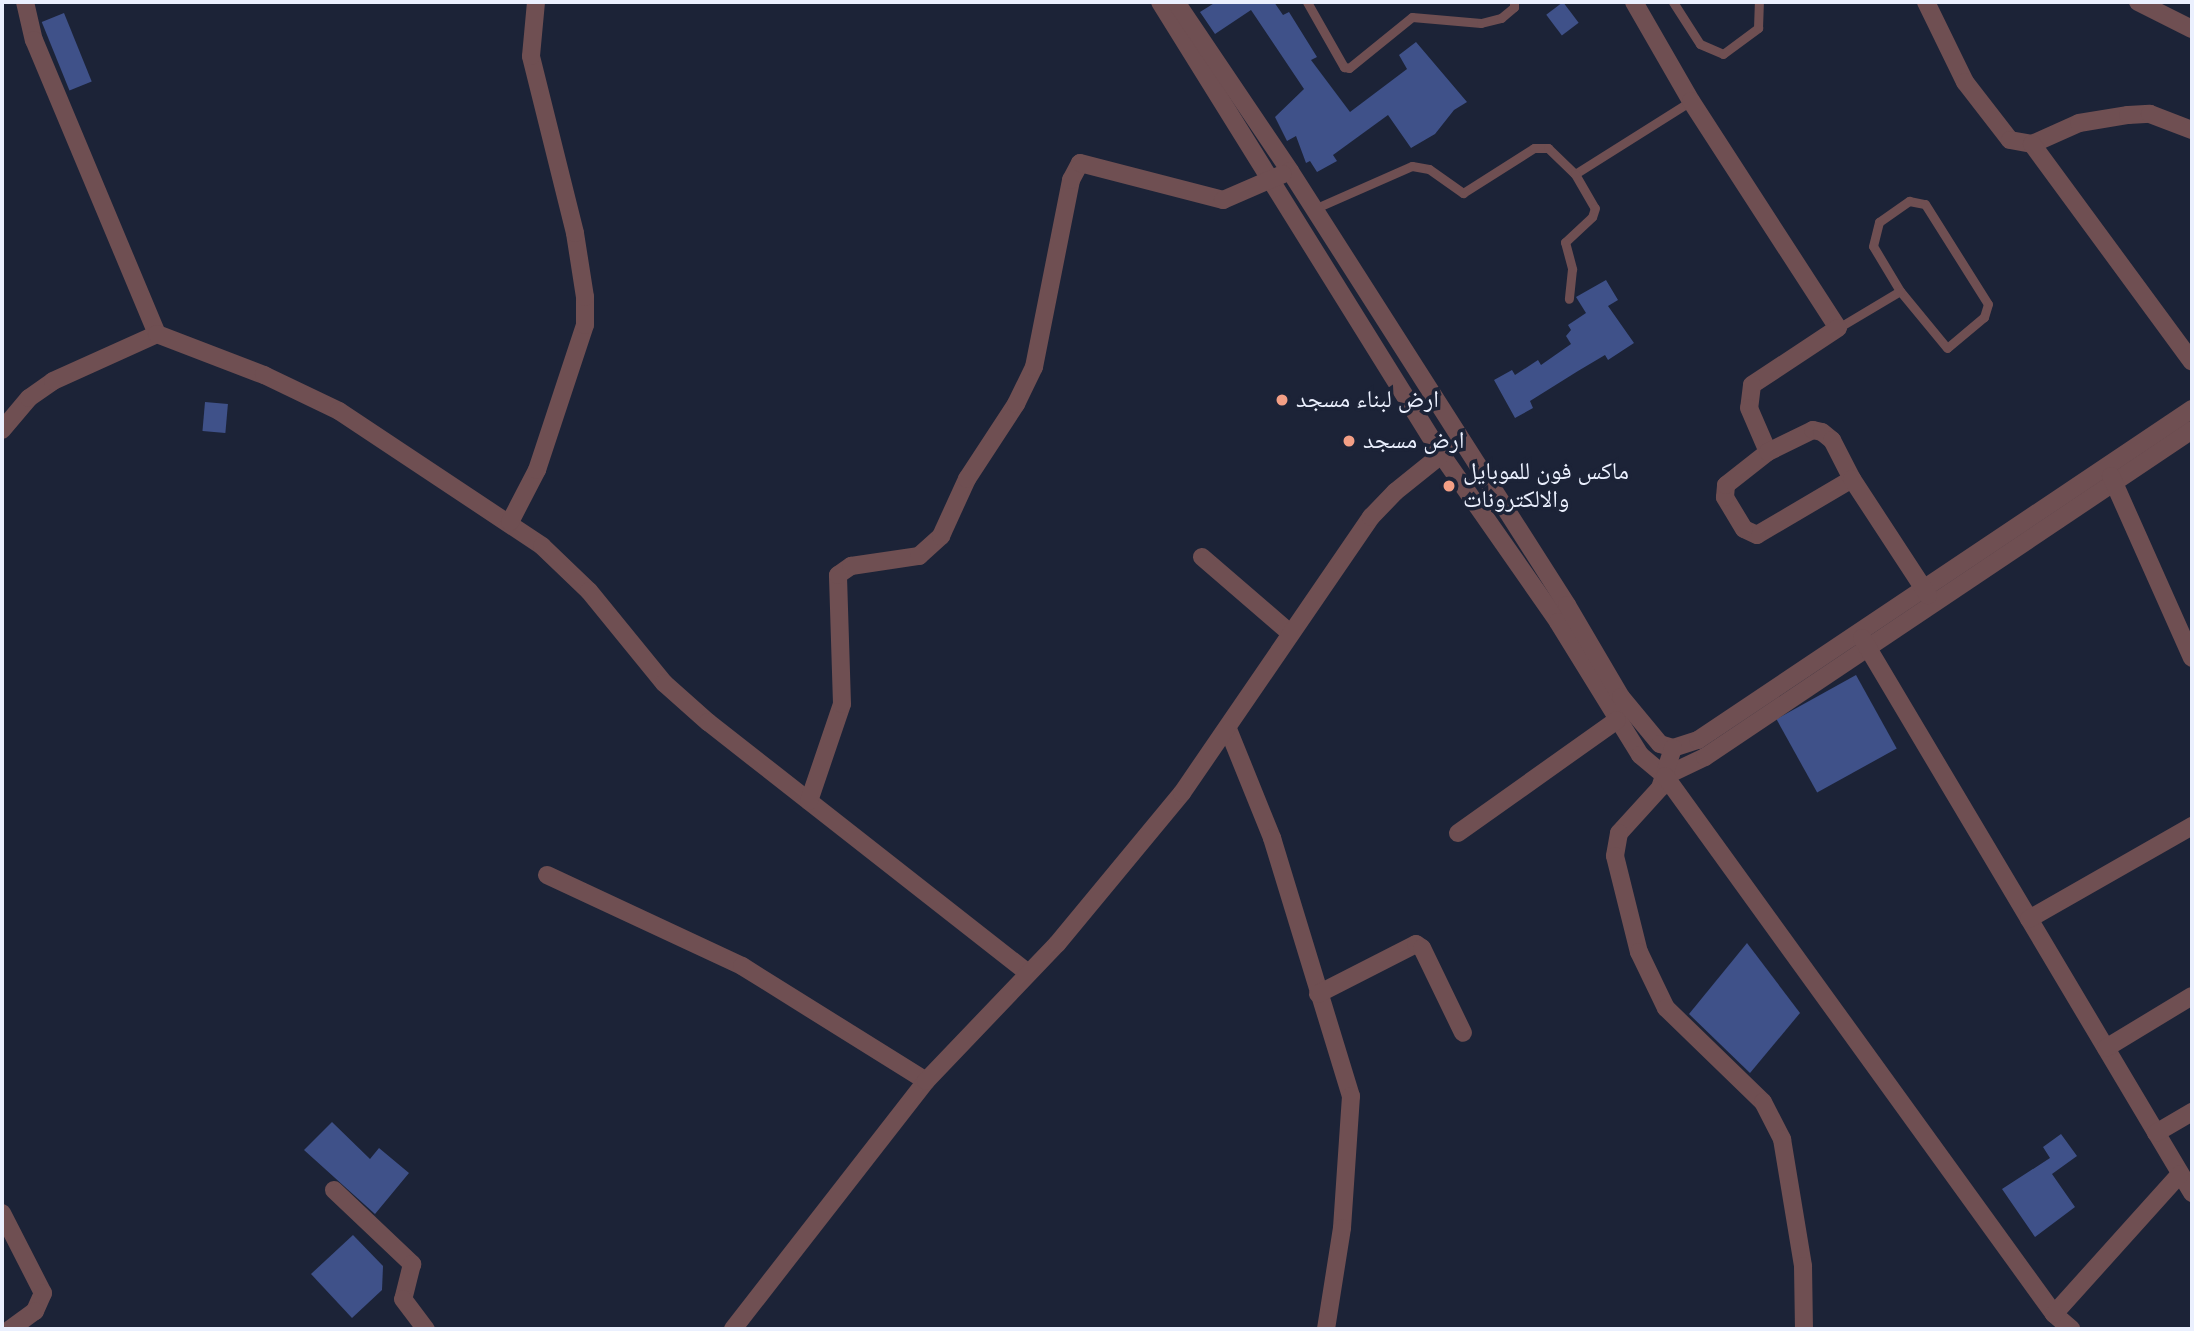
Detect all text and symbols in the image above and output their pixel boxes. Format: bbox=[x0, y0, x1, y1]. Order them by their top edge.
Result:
place label: ارض لبناء مسجد bbox=[1296, 386, 1439, 414]
marker: ارض لبناء مسجد bbox=[1274, 392, 1290, 408]
place label: ارض مسجد bbox=[1363, 427, 1464, 455]
marker: ارض مسجد bbox=[1341, 433, 1357, 449]
place label: ماكس فون للموبايل والالكترونات bbox=[1463, 458, 1629, 514]
marker: ماكس فون للموبايل والالكترونات bbox=[1441, 478, 1457, 494]

